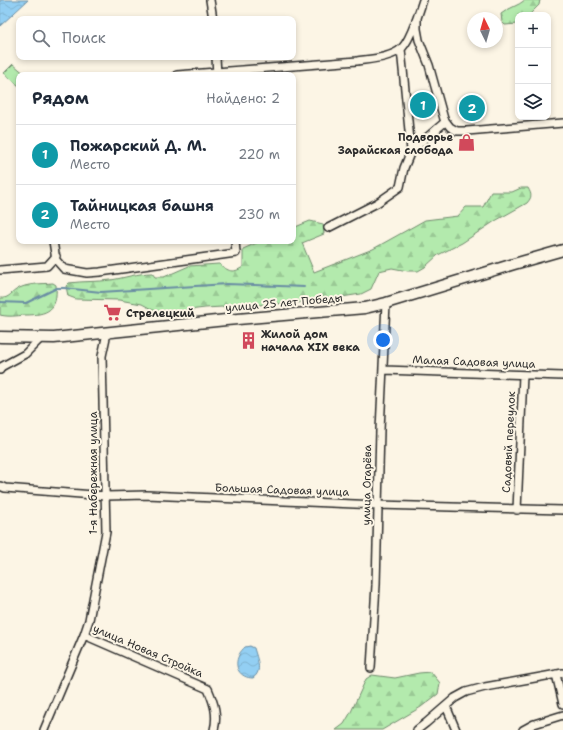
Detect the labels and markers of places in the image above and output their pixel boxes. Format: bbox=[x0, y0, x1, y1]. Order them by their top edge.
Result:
pin: 1 bbox=[410, 90, 436, 120]
pin: 2 bbox=[459, 93, 485, 123]
place label: Подворье Зарайская слобода bbox=[338, 130, 453, 158]
shop icon: Подворье Зарайская слобода bbox=[456, 133, 476, 153]
supermarket icon: Стрелецкий bbox=[103, 303, 123, 323]
place label: Стрелецкий bbox=[126, 306, 195, 321]
place label: Жилой дом начала XIX века bbox=[261, 327, 360, 355]
building icon: Жилой дом начала XIX века bbox=[238, 330, 258, 350]

